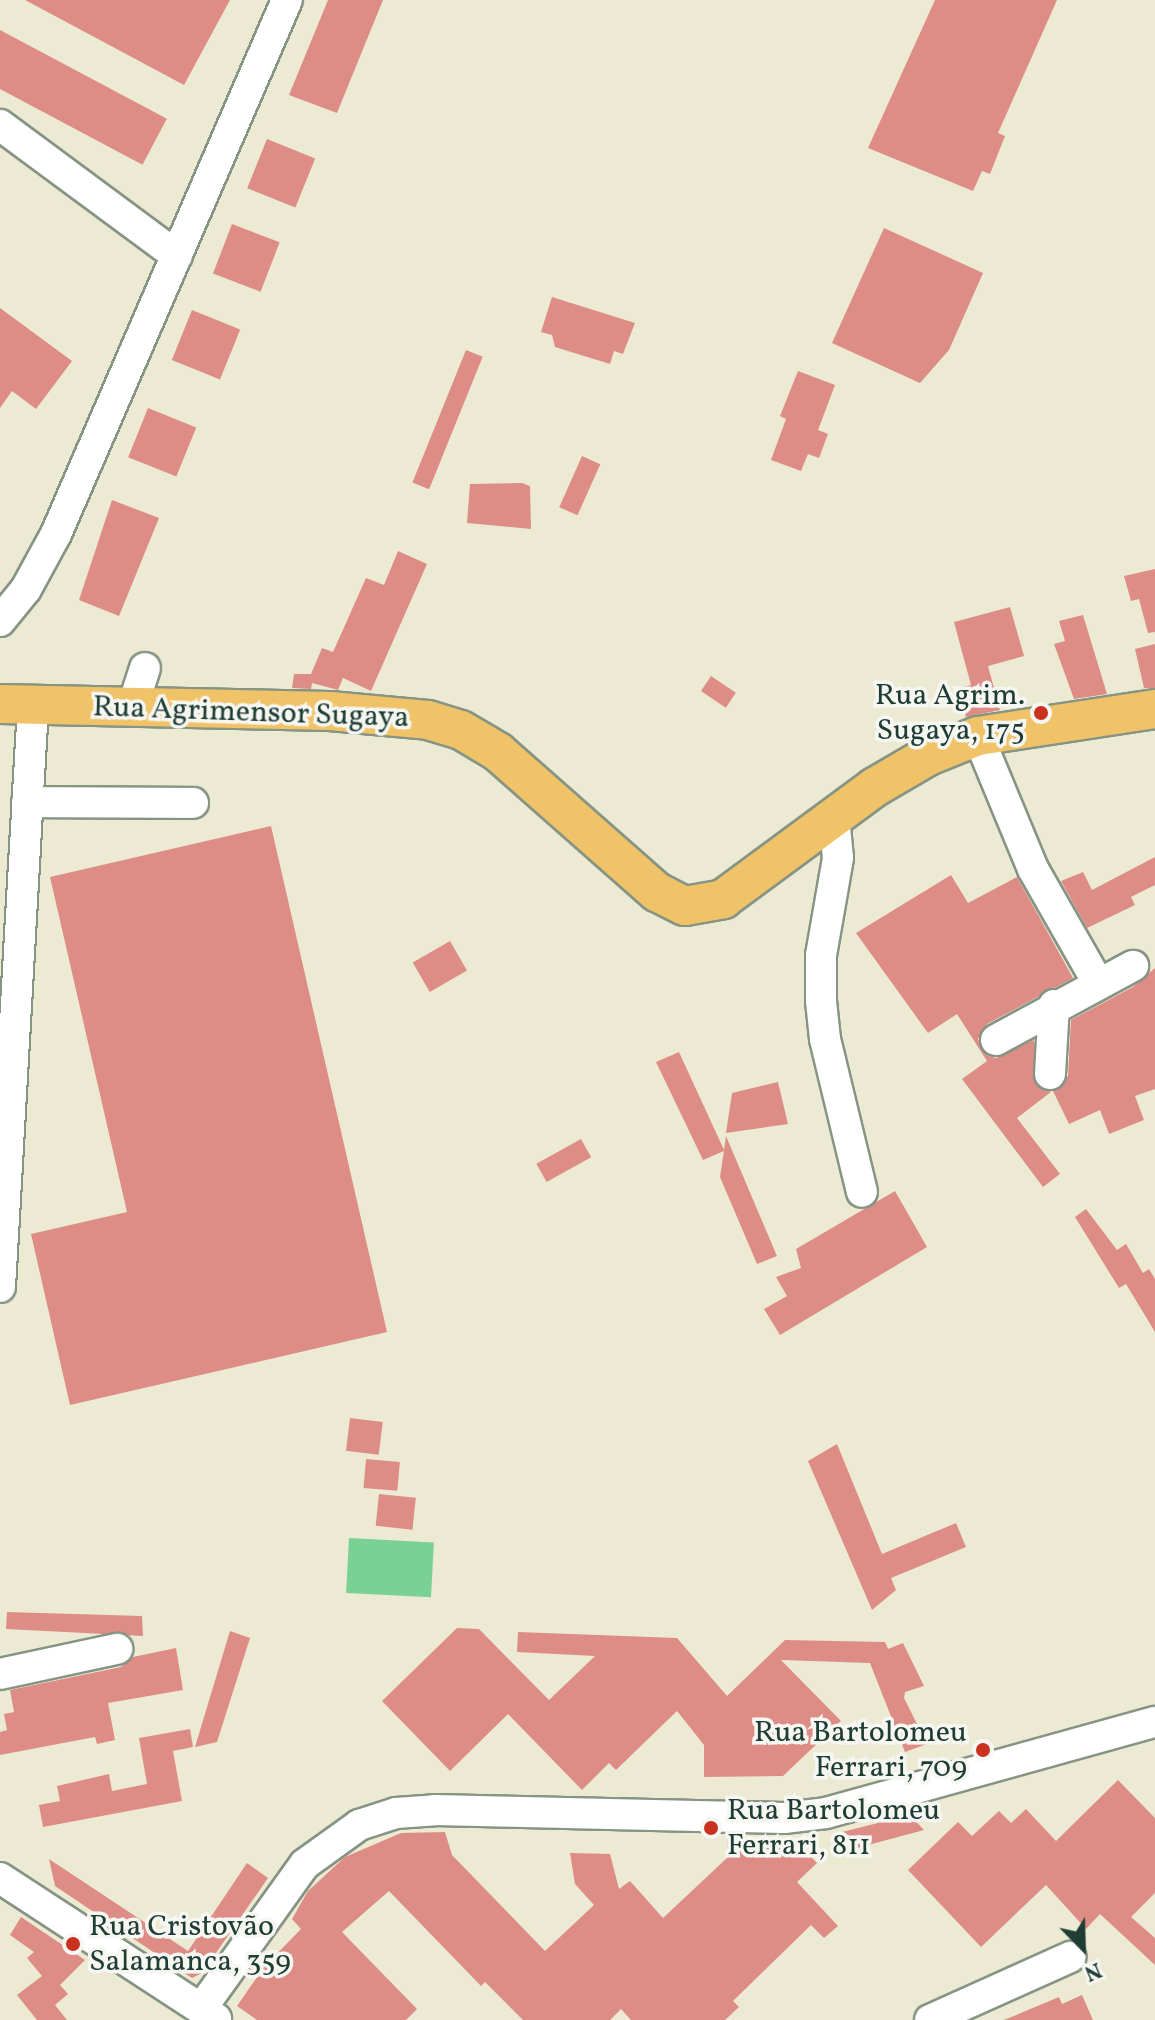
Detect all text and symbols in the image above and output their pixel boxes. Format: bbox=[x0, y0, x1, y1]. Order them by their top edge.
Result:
place label: Rua Agrim. Sugaya, 175 bbox=[875, 678, 1025, 748]
street label: Rua Agrimensor Sugaya bbox=[92, 689, 410, 737]
marker: Rua Agrim. Sugaya, 175 bbox=[1032, 704, 1050, 722]
place label: Rua Bartolomeu Ferrari, 709 bbox=[754, 1715, 967, 1786]
marker: Rua Bartolomeu Ferrari, 709 bbox=[974, 1741, 992, 1759]
place label: Rua Bartolomeu Ferrari, 811 bbox=[727, 1793, 940, 1864]
marker: Rua Bartolomeu Ferrari, 811 bbox=[702, 1819, 720, 1837]
north arrow bbox=[1043, 1908, 1123, 1988]
place label: Rua Cristovão Salamanca, 359 bbox=[89, 1909, 291, 1980]
marker: Rua Cristovão Salamanca, 359 bbox=[64, 1935, 82, 1953]
text: N bbox=[1079, 1953, 1106, 1988]

